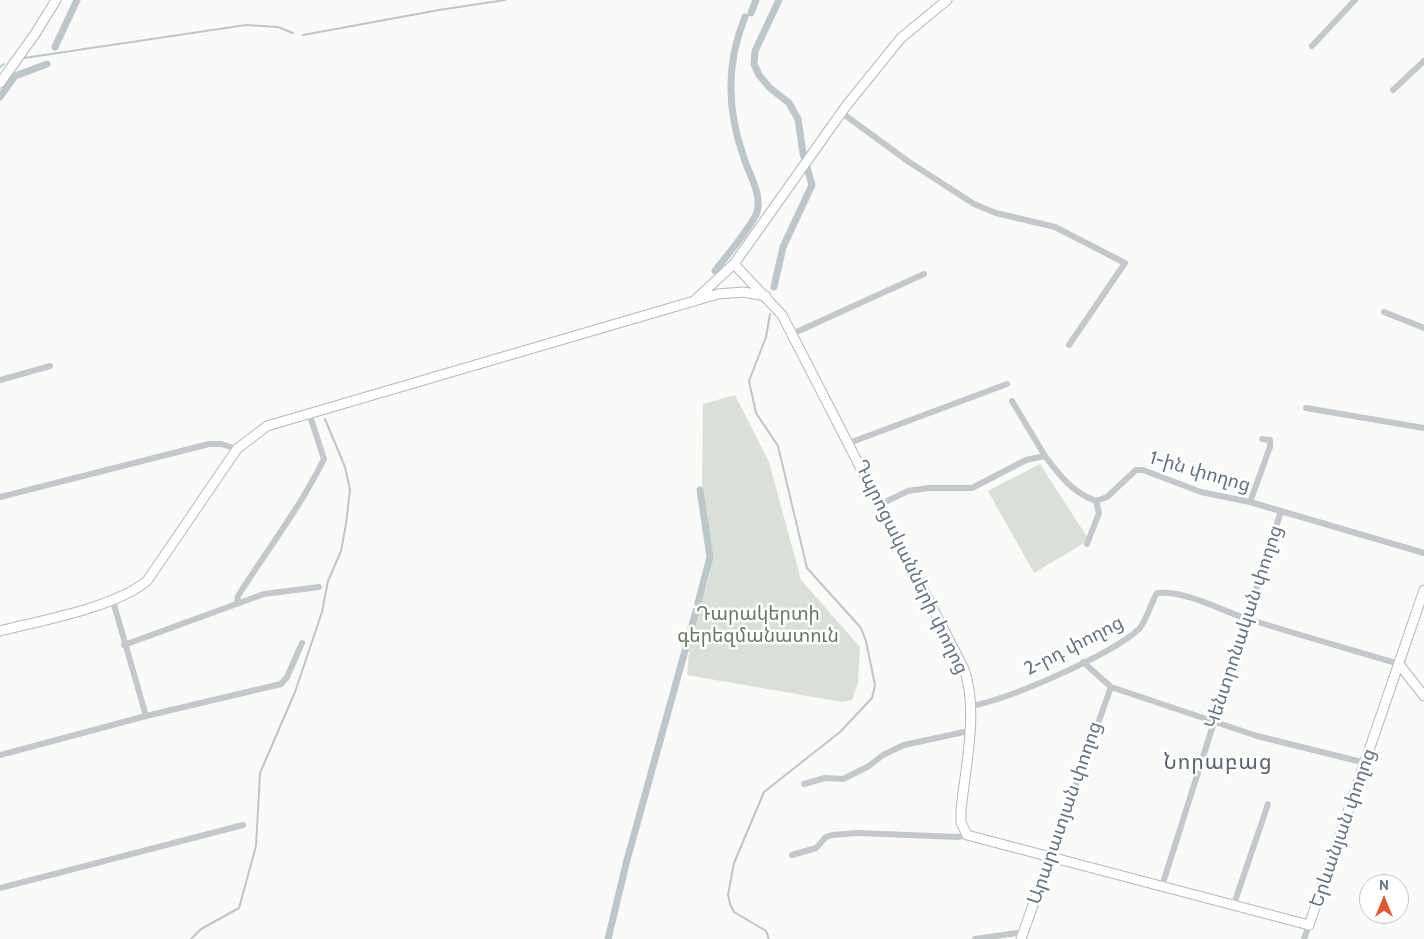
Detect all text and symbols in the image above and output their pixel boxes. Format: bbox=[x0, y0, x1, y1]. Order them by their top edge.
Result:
street label: 1-ին փողոց bbox=[1147, 447, 1253, 497]
street label: Դպրոցականների փողոց bbox=[849, 456, 973, 678]
street label: Կենտրոնական փողոց bbox=[1200, 522, 1288, 732]
park label: Դարակերտի գերեզմանատուն bbox=[677, 603, 839, 647]
street label: 2-րդ փողոց bbox=[1021, 611, 1127, 681]
street label: Արարատյան փողոց bbox=[1023, 719, 1107, 907]
street label: Երևանյան փողոց bbox=[1305, 746, 1381, 910]
district label: Նորաբաց bbox=[1163, 750, 1273, 776]
north arrow bbox=[1359, 874, 1409, 924]
text: N bbox=[1379, 876, 1389, 894]

